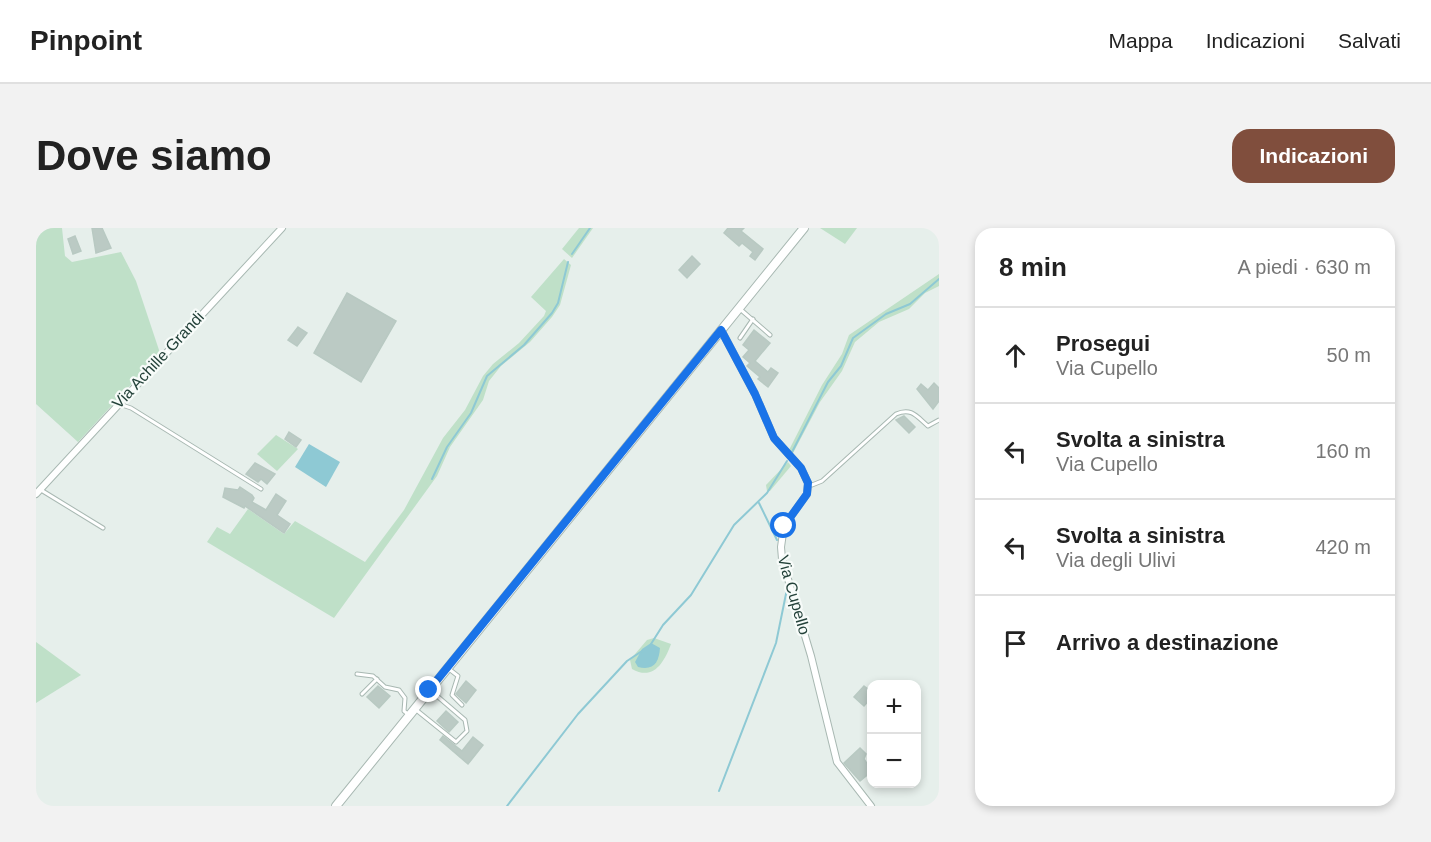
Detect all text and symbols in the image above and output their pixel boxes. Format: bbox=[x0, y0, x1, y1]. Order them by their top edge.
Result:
text: Pinpoint bbox=[30, 25, 142, 56]
text: Mappa bbox=[1109, 29, 1173, 52]
text: Indicazioni bbox=[1206, 29, 1305, 52]
text: Salvati bbox=[1338, 29, 1401, 52]
button: Indicazioni bbox=[1232, 129, 1395, 183]
text: Dove siamo bbox=[36, 132, 272, 179]
text: 8 min bbox=[999, 252, 1067, 282]
text: A piedi · 630 m bbox=[1238, 256, 1371, 278]
street label: Via Achille Grandi bbox=[109, 308, 207, 412]
text: Prosegui bbox=[1056, 331, 1150, 356]
icon: ahead bbox=[999, 339, 1032, 372]
text: 50 m bbox=[1327, 344, 1371, 366]
text: Via Cupello bbox=[1056, 357, 1158, 379]
text: Svolta a sinistra bbox=[1056, 427, 1225, 452]
icon: left bbox=[999, 435, 1032, 468]
text: 160 m bbox=[1315, 440, 1371, 462]
text: Via Cupello bbox=[1056, 453, 1158, 475]
route start bbox=[770, 512, 796, 538]
text: Svolta a sinistra bbox=[1056, 523, 1225, 548]
icon: left bbox=[999, 531, 1032, 564]
text: 420 m bbox=[1315, 536, 1371, 558]
text: Via degli Ulivi bbox=[1056, 549, 1176, 571]
street label: Via Cupello bbox=[775, 553, 813, 637]
icon: arrive bbox=[999, 627, 1032, 660]
text: Arrivo a destinazione bbox=[1056, 630, 1279, 655]
route end bbox=[415, 676, 441, 702]
map controls bbox=[867, 680, 921, 788]
button: + bbox=[867, 680, 921, 734]
button: − bbox=[867, 734, 921, 788]

